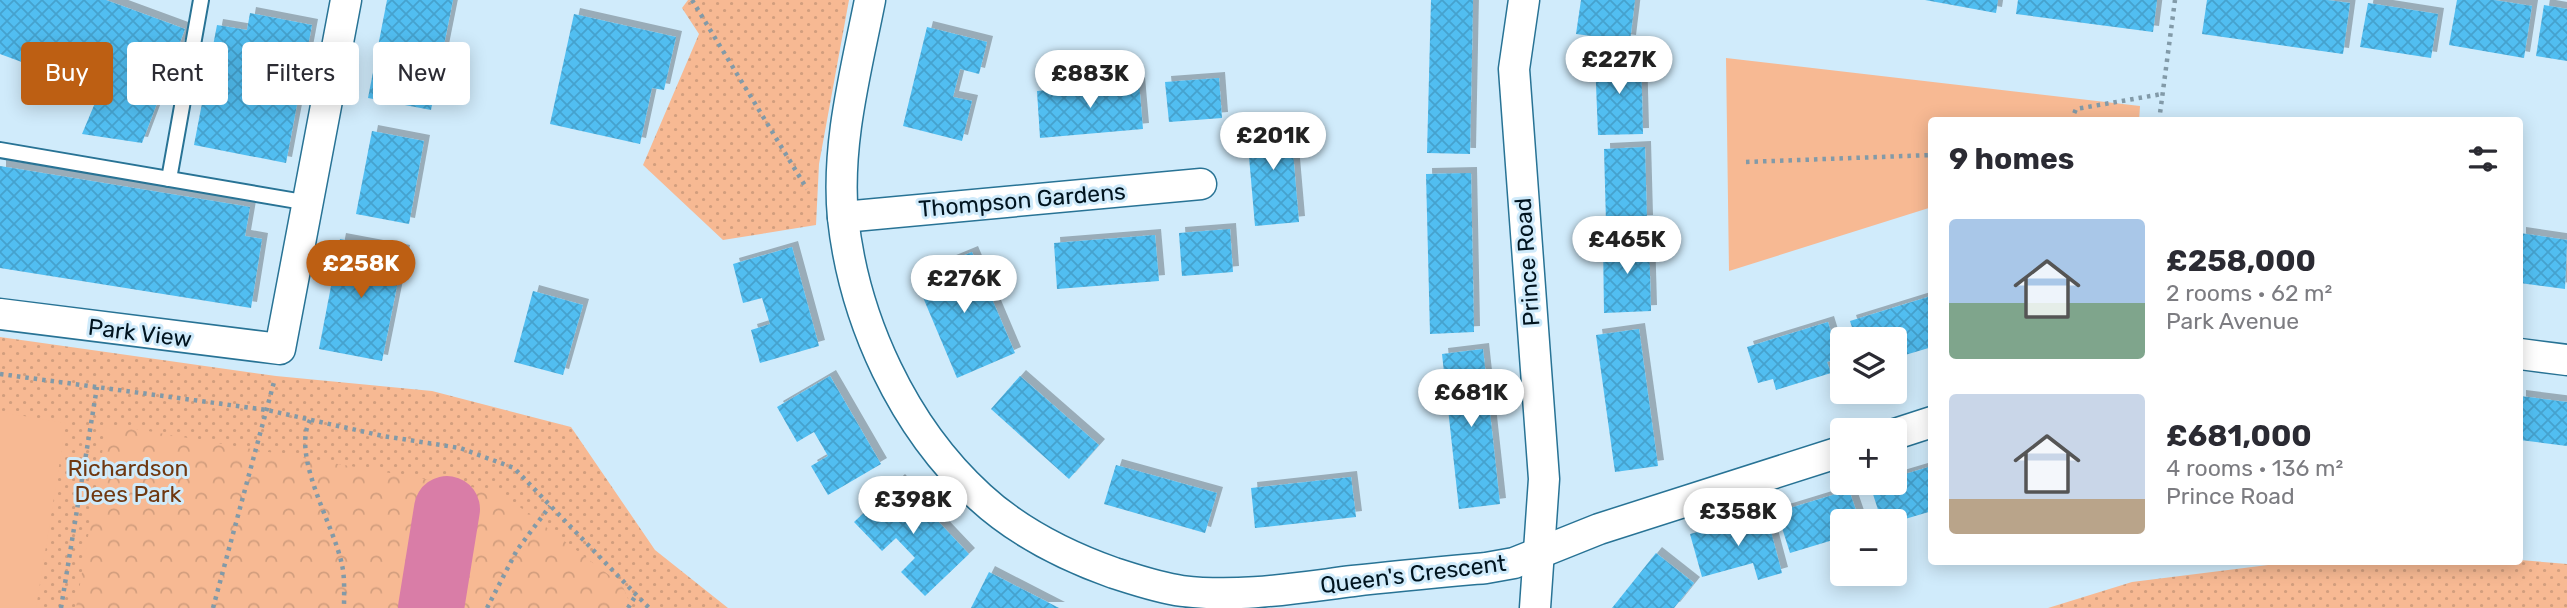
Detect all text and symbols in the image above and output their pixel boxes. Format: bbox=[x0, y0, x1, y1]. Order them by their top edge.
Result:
pin: £227K bbox=[1570, 36, 1668, 96]
chip: Buy bbox=[21, 42, 113, 105]
chip: Rent bbox=[127, 42, 228, 105]
chip: Filters bbox=[242, 42, 359, 105]
chip: New bbox=[373, 42, 470, 105]
text: £227K bbox=[1582, 45, 1656, 73]
pin: £883K bbox=[1041, 50, 1139, 110]
text: £883K bbox=[1051, 59, 1129, 87]
pin: £201K bbox=[1224, 113, 1322, 172]
text: £201K bbox=[1236, 121, 1310, 149]
icon: filters bbox=[2464, 140, 2502, 178]
text: 9 homes bbox=[1949, 141, 2074, 177]
street label: Thompson Gardens bbox=[917, 177, 1127, 223]
street label: Prince Road bbox=[1509, 197, 1545, 327]
pin: £465K bbox=[1578, 216, 1676, 276]
text: £465K bbox=[1588, 225, 1666, 253]
pin: £258K bbox=[312, 240, 410, 300]
text: £258,000 bbox=[2166, 243, 2316, 279]
icon: home bbox=[2005, 247, 2089, 331]
text: £258K bbox=[322, 249, 400, 277]
pin: £276K bbox=[915, 256, 1013, 315]
text: £276K bbox=[927, 264, 1001, 292]
text: 2 rooms · 62 m² bbox=[2166, 279, 2332, 307]
text: Park Avenue bbox=[2166, 307, 2299, 335]
street label: Park View bbox=[87, 313, 193, 353]
map controls bbox=[1830, 327, 1907, 586]
button: layers bbox=[1830, 327, 1907, 404]
pin: £681K bbox=[1422, 370, 1520, 429]
text: £681K bbox=[1434, 378, 1508, 406]
button: + bbox=[1830, 418, 1907, 495]
text: £681,000 bbox=[2166, 418, 2312, 454]
icon: home bbox=[2005, 422, 2089, 506]
park label: Richardson Dees Park bbox=[67, 454, 189, 508]
text: 4 rooms · 136 m² bbox=[2166, 454, 2343, 482]
pin: £398K bbox=[864, 476, 962, 536]
text: Prince Road bbox=[2166, 482, 2295, 510]
text: £398K bbox=[874, 485, 952, 513]
pin: £358K bbox=[1689, 489, 1787, 548]
text: £358K bbox=[1699, 497, 1777, 525]
button: − bbox=[1830, 509, 1907, 586]
street label: Queen's Crescent bbox=[1318, 549, 1508, 599]

